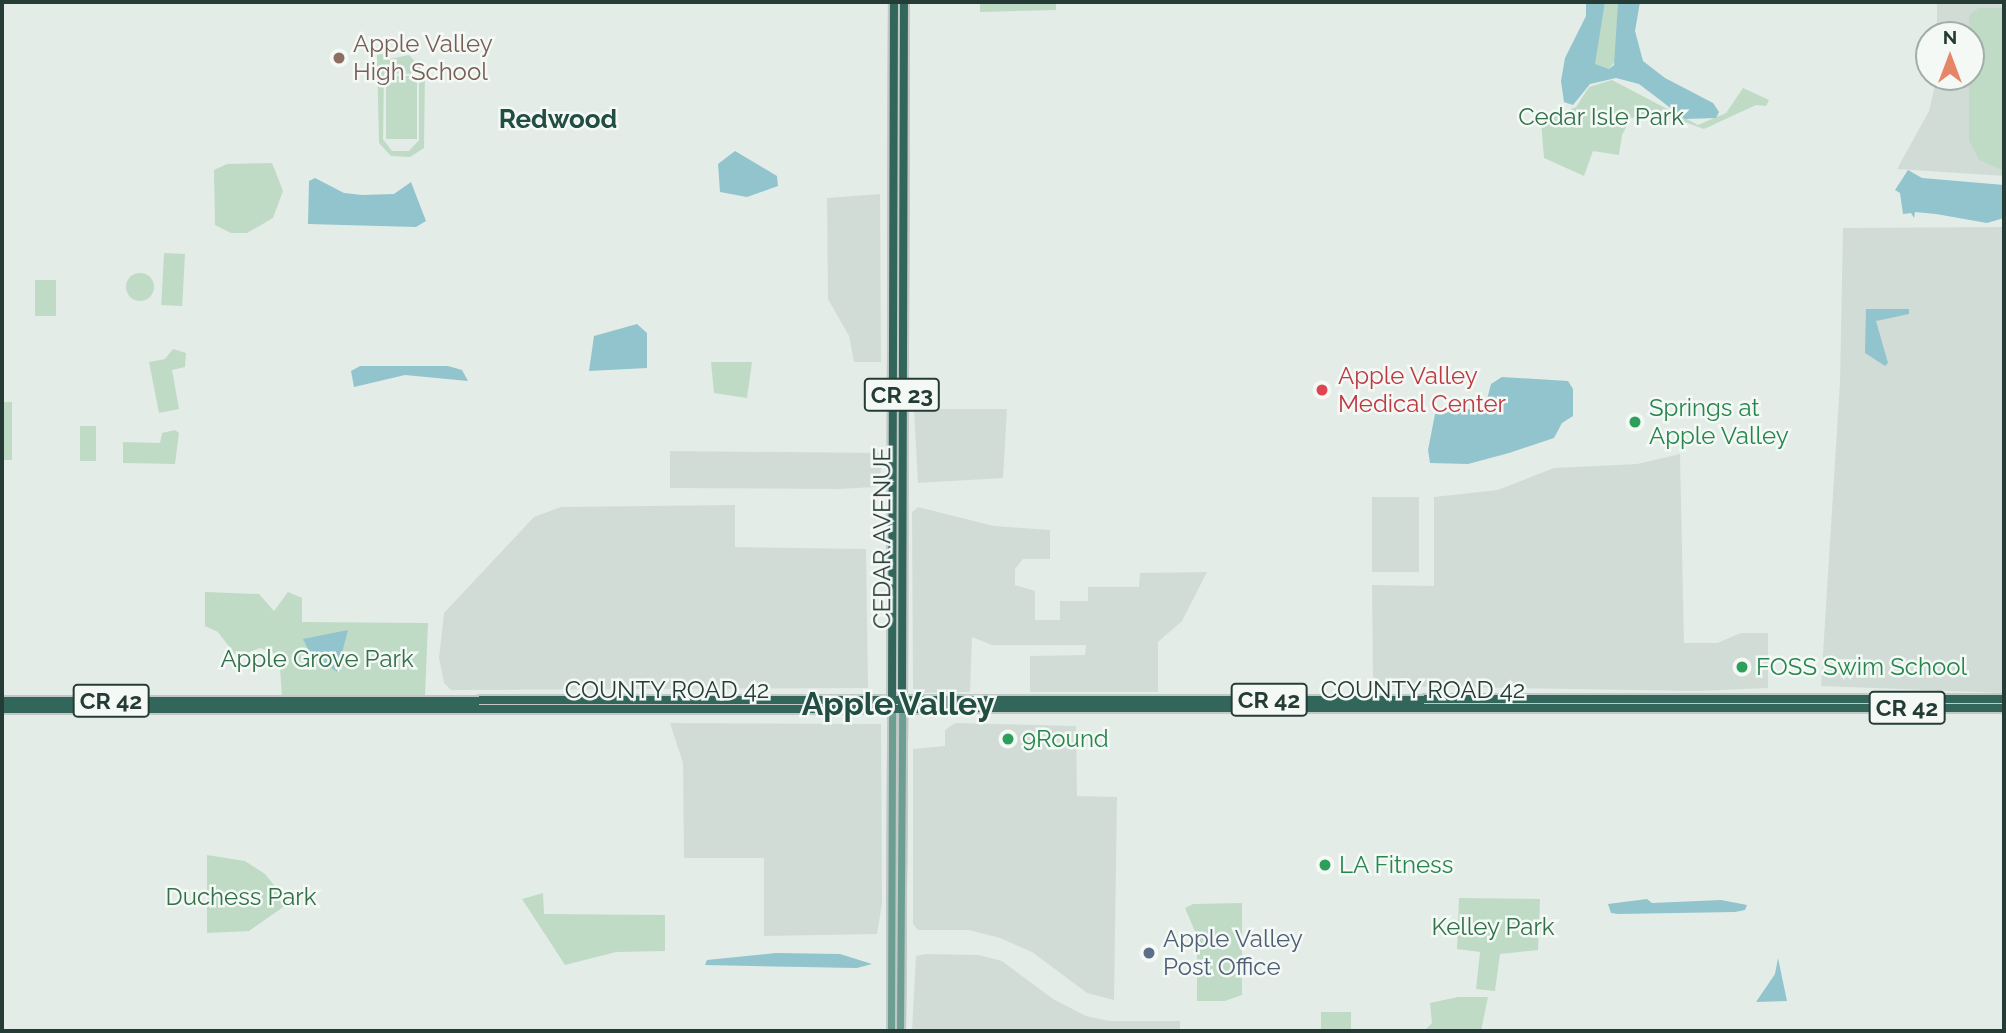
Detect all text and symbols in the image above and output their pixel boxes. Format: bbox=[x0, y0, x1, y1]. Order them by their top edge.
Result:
north arrow bbox=[1915, 21, 1985, 91]
text: N bbox=[1943, 26, 1957, 48]
place label: Apple Valley High School bbox=[353, 30, 494, 86]
marker: Apple Valley High School bbox=[331, 50, 347, 66]
park label: Cedar Isle Park bbox=[1518, 103, 1684, 131]
district label: Redwood bbox=[499, 104, 617, 136]
place label: Apple Valley Medical Center bbox=[1338, 362, 1507, 418]
road number: CR 23 bbox=[864, 376, 940, 414]
marker: Apple Valley Medical Center bbox=[1312, 380, 1332, 400]
place label: Springs at Apple Valley bbox=[1649, 394, 1790, 450]
marker: Springs at Apple Valley bbox=[1627, 414, 1643, 430]
street label: CEDAR AVENUE bbox=[868, 447, 896, 629]
park label: Apple Grove Park bbox=[220, 645, 414, 673]
place label: FOSS Swim School bbox=[1756, 653, 1967, 681]
marker: FOSS Swim School bbox=[1734, 659, 1750, 675]
street label: COUNTY ROAD 42 bbox=[564, 676, 770, 704]
street label: COUNTY ROAD 42 bbox=[1320, 676, 1526, 704]
road number: CR 42 bbox=[1230, 680, 1308, 720]
road number: CR 42 bbox=[72, 681, 150, 720]
district label: Apple Valley bbox=[801, 685, 995, 723]
road number: CR 42 bbox=[1868, 688, 1946, 728]
place label: 9Round bbox=[1022, 725, 1109, 753]
marker: 9Round bbox=[1000, 731, 1016, 747]
place label: LA Fitness bbox=[1339, 851, 1454, 879]
marker: LA Fitness bbox=[1317, 857, 1333, 873]
park label: Duchess Park bbox=[166, 883, 316, 911]
park label: Kelley Park bbox=[1431, 913, 1555, 941]
place label: Apple Valley Post Office bbox=[1163, 925, 1304, 981]
marker: Apple Valley Post Office bbox=[1141, 945, 1157, 961]

